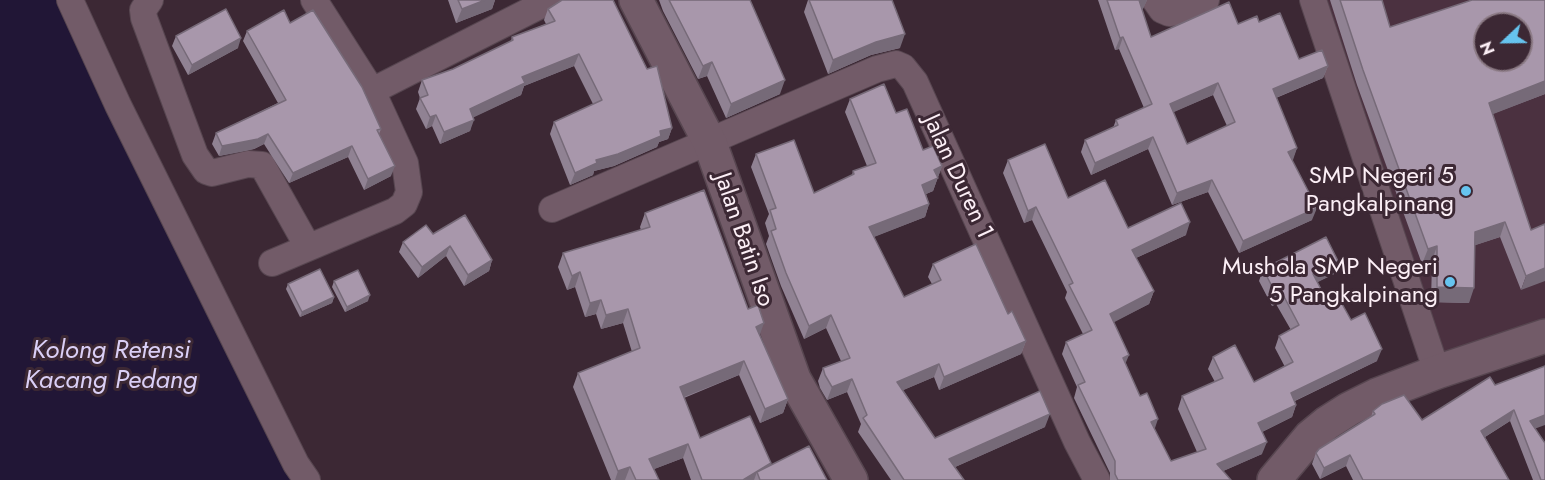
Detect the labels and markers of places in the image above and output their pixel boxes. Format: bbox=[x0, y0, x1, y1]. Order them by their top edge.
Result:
place label: SMP Negeri 5 Pangkalpinang bbox=[1306, 163, 1454, 219]
marker: SMP Negeri 5 Pangkalpinang bbox=[1459, 184, 1473, 198]
place label: Mushola SMP Negeri 5 Pangkalpinang bbox=[1222, 254, 1438, 310]
marker: Mushola SMP Negeri 5 Pangkalpinang bbox=[1443, 275, 1457, 289]

